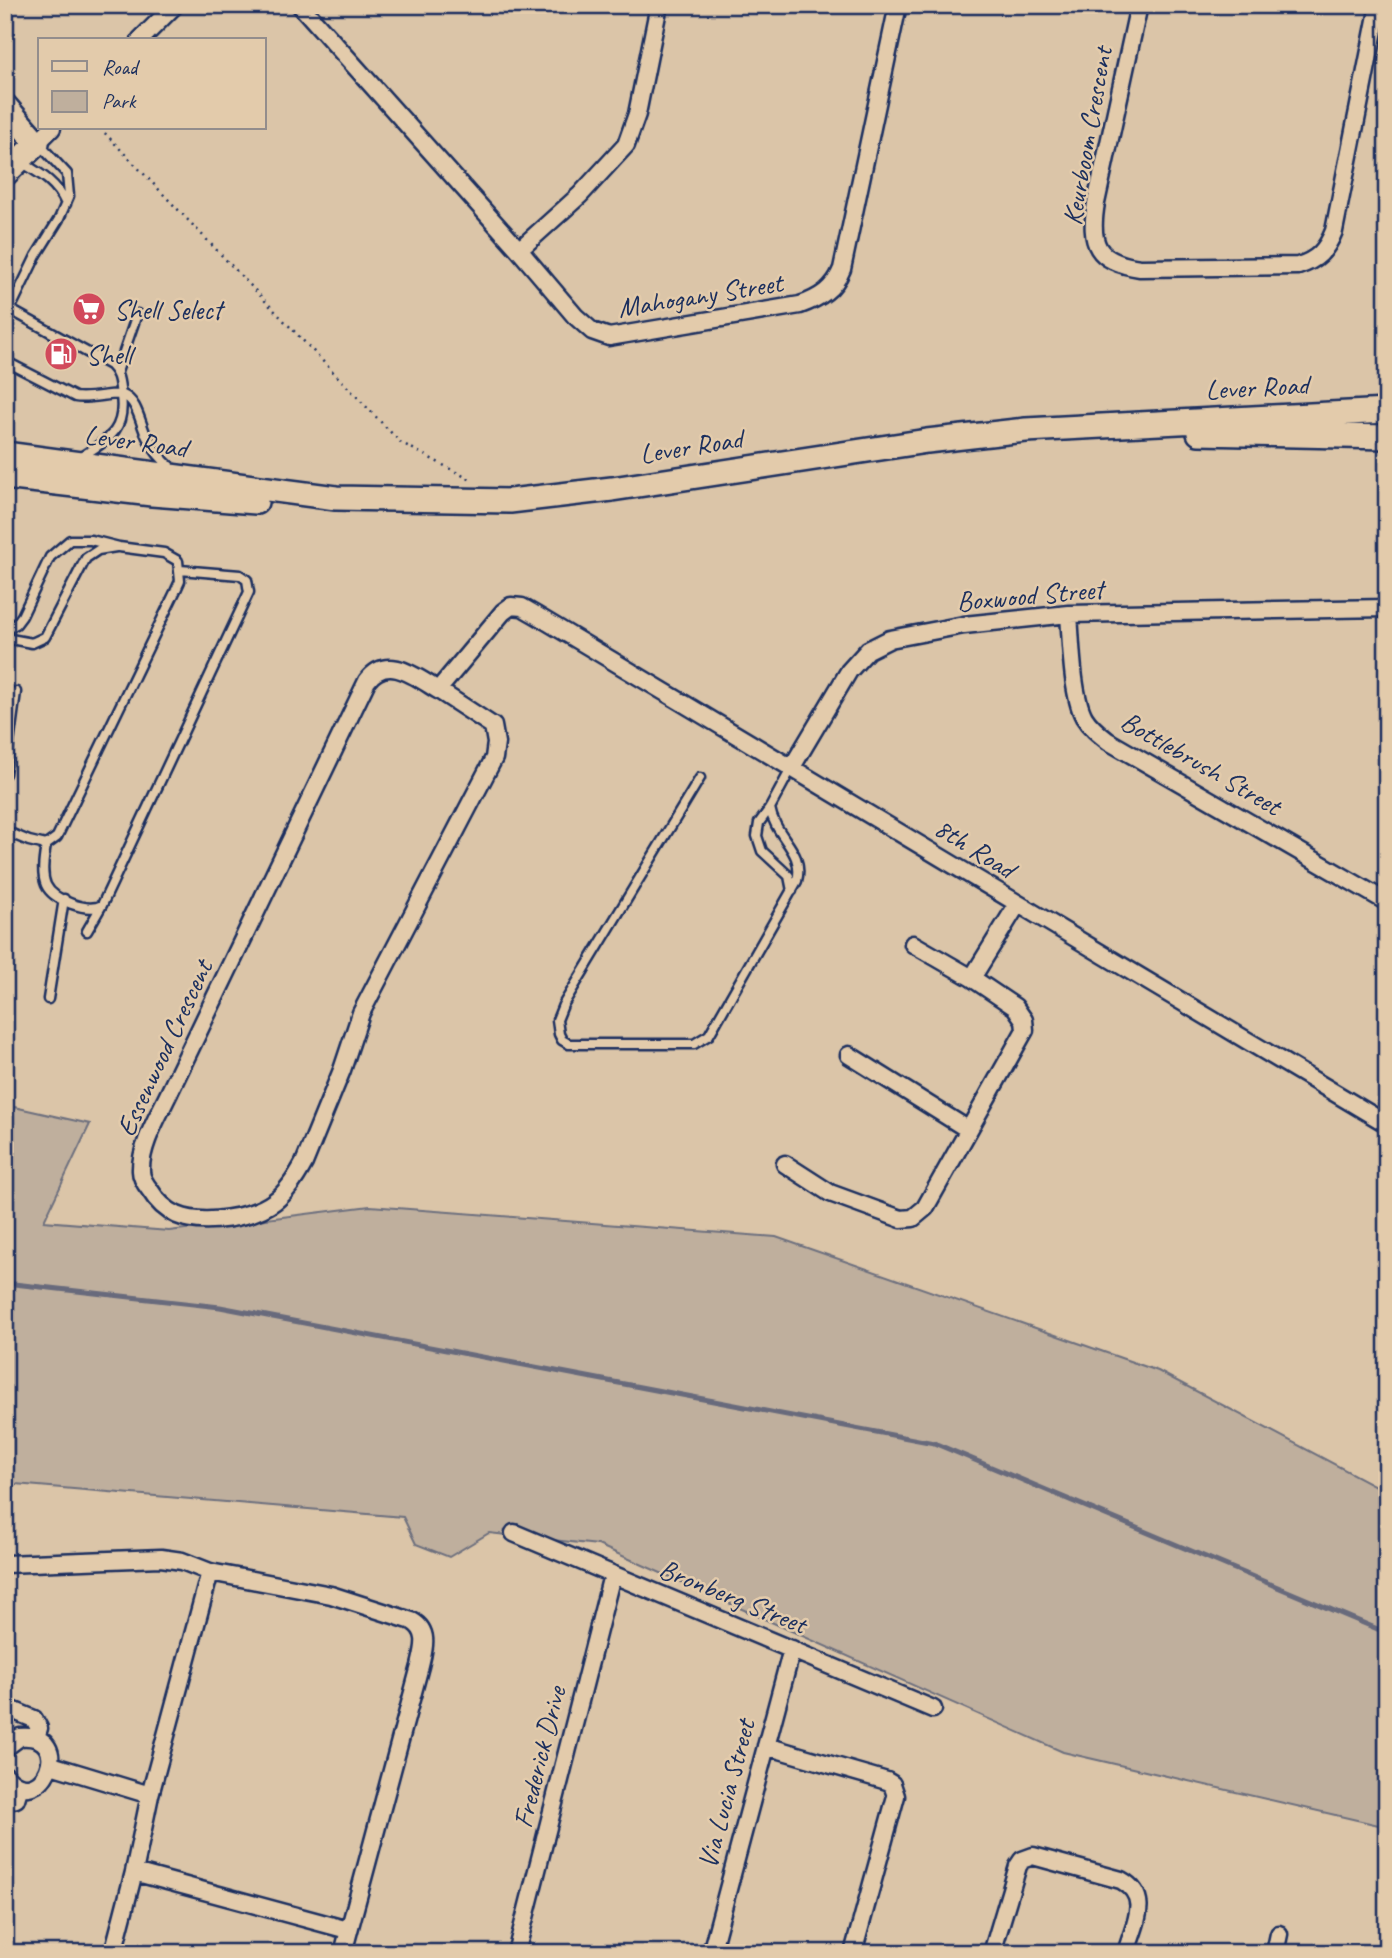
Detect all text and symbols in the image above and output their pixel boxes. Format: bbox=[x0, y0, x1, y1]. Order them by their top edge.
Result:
legend bbox=[38, 38, 266, 130]
street label: Keurboom Crescent bbox=[1054, 42, 1120, 228]
text: Road bbox=[102, 54, 141, 80]
text: Park bbox=[102, 88, 137, 114]
street label: Mahogany Street bbox=[615, 264, 787, 325]
supermarket icon: Shell Select bbox=[70, 290, 108, 328]
place label: Shell Select bbox=[114, 292, 226, 327]
fuel station icon: Shell bbox=[42, 335, 80, 373]
place label: Shell bbox=[86, 337, 137, 372]
street label: Lever Road bbox=[1204, 367, 1313, 407]
street label: Lever Road bbox=[82, 416, 194, 466]
street label: Lever Road bbox=[637, 420, 749, 471]
street label: Boxwood Street bbox=[955, 571, 1108, 619]
street label: Bottlebrush Street bbox=[1115, 703, 1290, 824]
street label: 8th Road bbox=[928, 810, 1025, 888]
street label: Essenwood Crescent bbox=[108, 952, 221, 1142]
street label: Bronberg Street bbox=[654, 1551, 814, 1642]
street label: Frederick Drive bbox=[505, 1681, 574, 1831]
street label: Via Lucia Street bbox=[689, 1713, 763, 1872]

